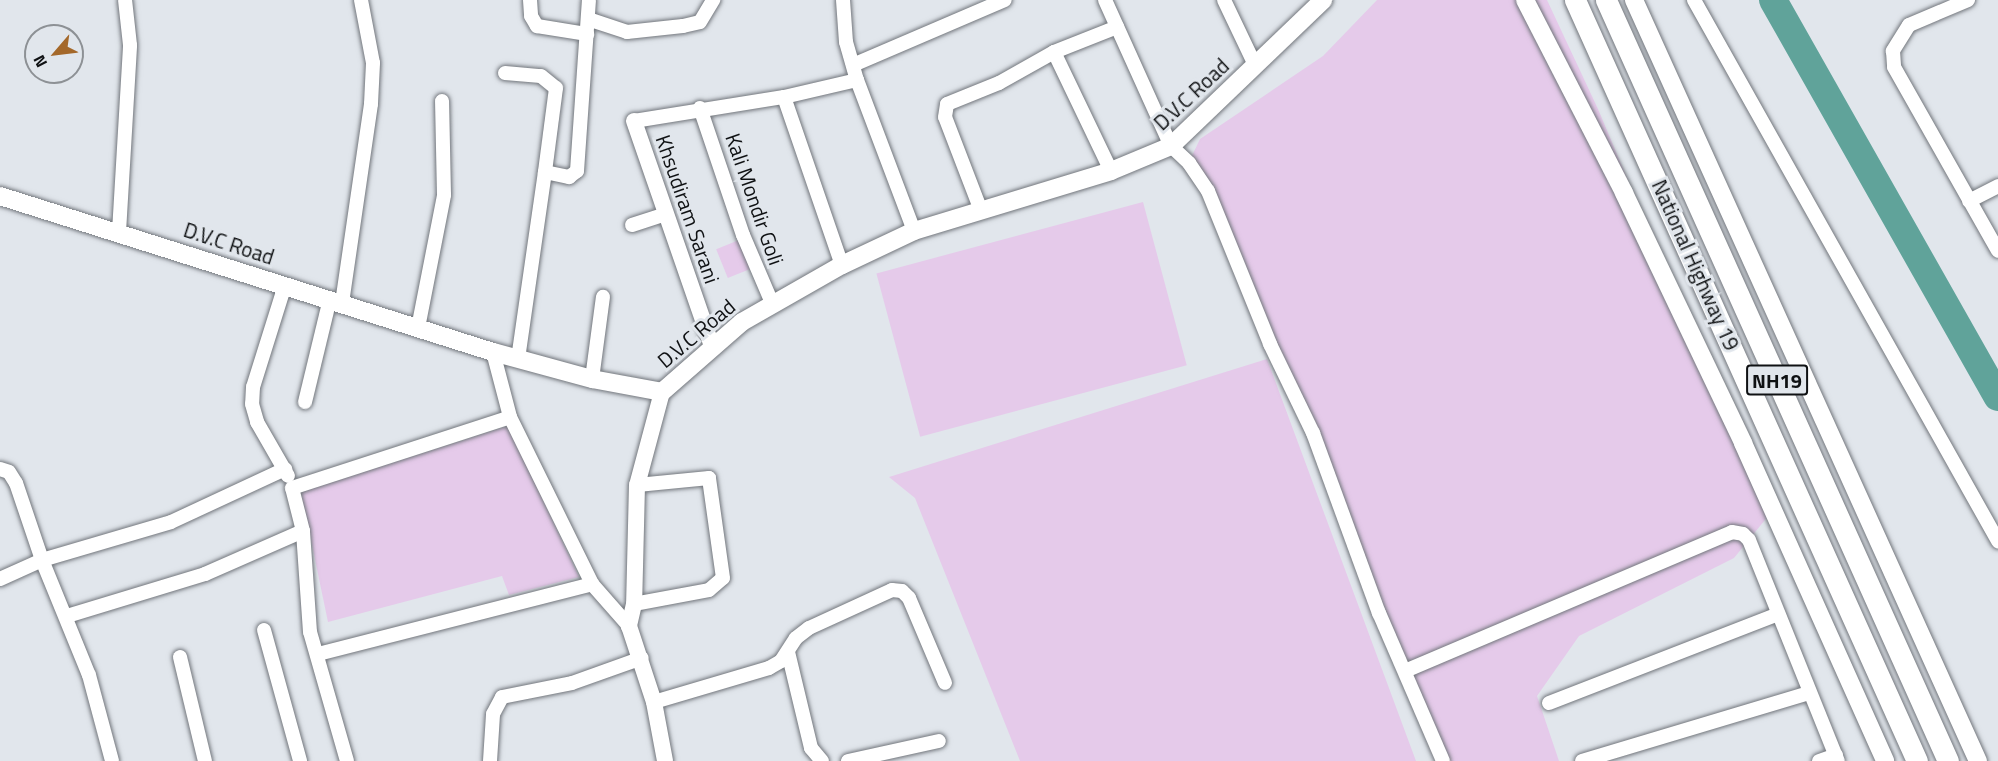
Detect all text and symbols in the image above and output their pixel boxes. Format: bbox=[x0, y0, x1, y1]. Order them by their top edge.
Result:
north arrow bbox=[24, 24, 84, 84]
text: N bbox=[27, 51, 53, 72]
street label: D.V.C Road bbox=[1148, 53, 1234, 135]
street label: Kali Mondir Goli bbox=[721, 130, 789, 268]
street label: Khsudiram Sarani bbox=[651, 131, 725, 287]
street label: National Highway 19 bbox=[1647, 176, 1745, 354]
street label: D.V.C Road bbox=[181, 217, 277, 269]
street label: D.V.C Road bbox=[652, 293, 740, 373]
road number: NH19 bbox=[1746, 363, 1808, 397]

